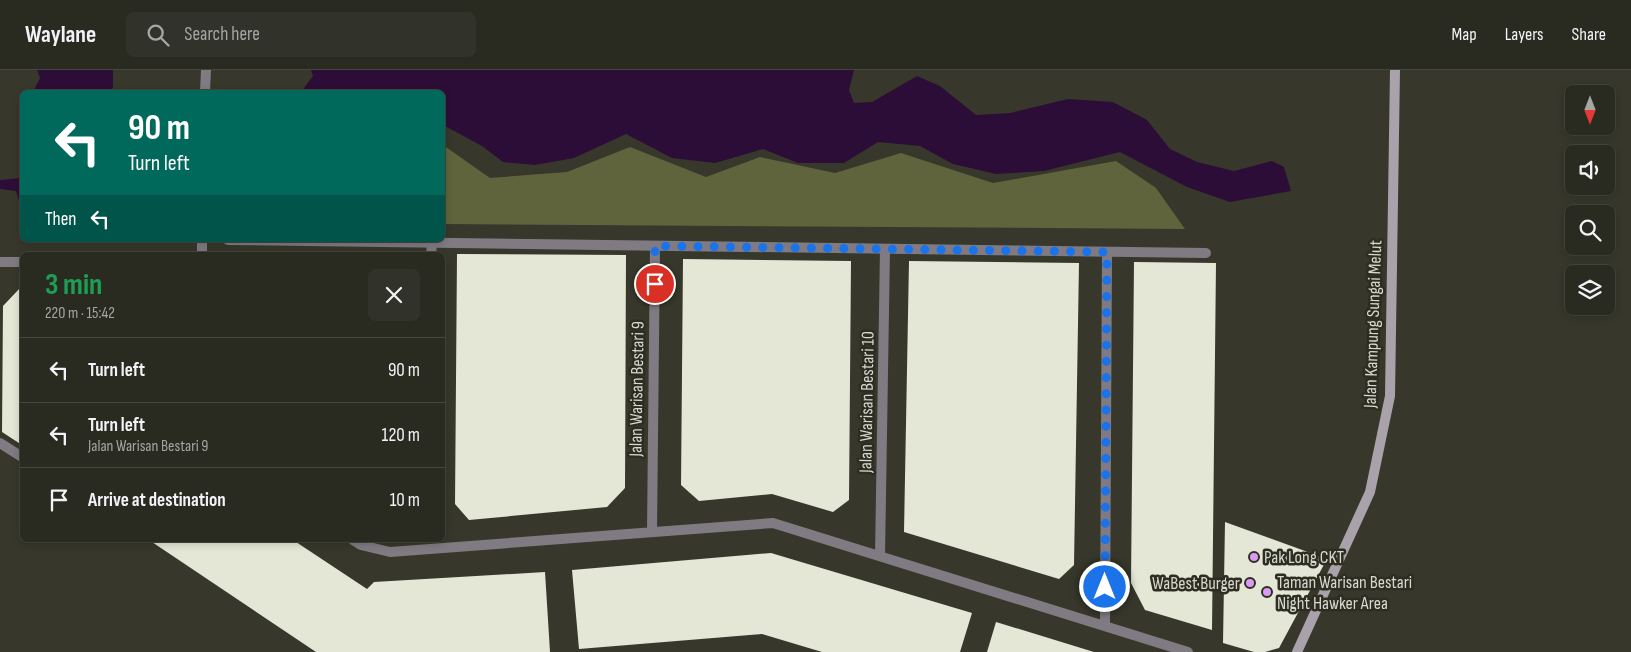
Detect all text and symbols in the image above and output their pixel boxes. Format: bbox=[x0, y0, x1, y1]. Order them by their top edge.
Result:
search box bbox=[126, 12, 476, 57]
text: Waylane bbox=[25, 20, 96, 49]
icon: search bbox=[144, 21, 172, 49]
text: Search here bbox=[184, 23, 260, 46]
text: Map bbox=[1452, 24, 1477, 45]
text: Layers bbox=[1505, 24, 1544, 45]
text: Share bbox=[1572, 24, 1606, 45]
north arrow bbox=[1565, 85, 1615, 135]
map controls bbox=[1565, 85, 1615, 315]
text: 90 m bbox=[128, 107, 190, 150]
icon: left bbox=[45, 110, 110, 175]
button: sound bbox=[1565, 145, 1615, 195]
text: Turn left bbox=[128, 150, 190, 177]
icon: left bbox=[86, 205, 114, 233]
button: search bbox=[1565, 205, 1615, 255]
text: Then bbox=[45, 208, 76, 231]
street label: Jalan Kampung Sungai Melut bbox=[1360, 239, 1386, 409]
pin bbox=[634, 263, 676, 305]
button: layers bbox=[1565, 265, 1615, 315]
text: 3 min bbox=[45, 267, 102, 303]
button: close bbox=[368, 269, 420, 321]
icon: arrive bbox=[641, 270, 669, 298]
text: 220 m · 15:42 bbox=[45, 304, 115, 323]
street label: Jalan Warisan Bestari 9 bbox=[625, 321, 649, 458]
street label: Jalan Warisan Bestari 10 bbox=[855, 331, 879, 474]
icon: left bbox=[45, 356, 73, 384]
text: Turn left bbox=[88, 359, 145, 382]
text: 90 m bbox=[388, 359, 420, 382]
text: Turn left bbox=[88, 414, 145, 437]
icon: left bbox=[45, 421, 73, 449]
text: 120 m bbox=[382, 424, 420, 447]
text: Jalan Warisan Bestari 9 bbox=[88, 437, 208, 456]
icon: arrive bbox=[45, 486, 73, 514]
text: Arrive at destination bbox=[88, 489, 226, 512]
text: 10 m bbox=[390, 489, 420, 512]
place label: Pak Long CKT bbox=[1264, 547, 1344, 568]
marker: Pak Long CKT bbox=[1248, 551, 1260, 563]
position arrow bbox=[1078, 560, 1130, 612]
place label: Taman Warisan Bestari Night Hawker Area bbox=[1277, 572, 1412, 614]
place label: WaBest Burger bbox=[1152, 573, 1240, 594]
marker: WaBest Burger bbox=[1244, 577, 1256, 589]
marker: Taman Warisan Bestari Night Hawker Area bbox=[1261, 586, 1273, 598]

